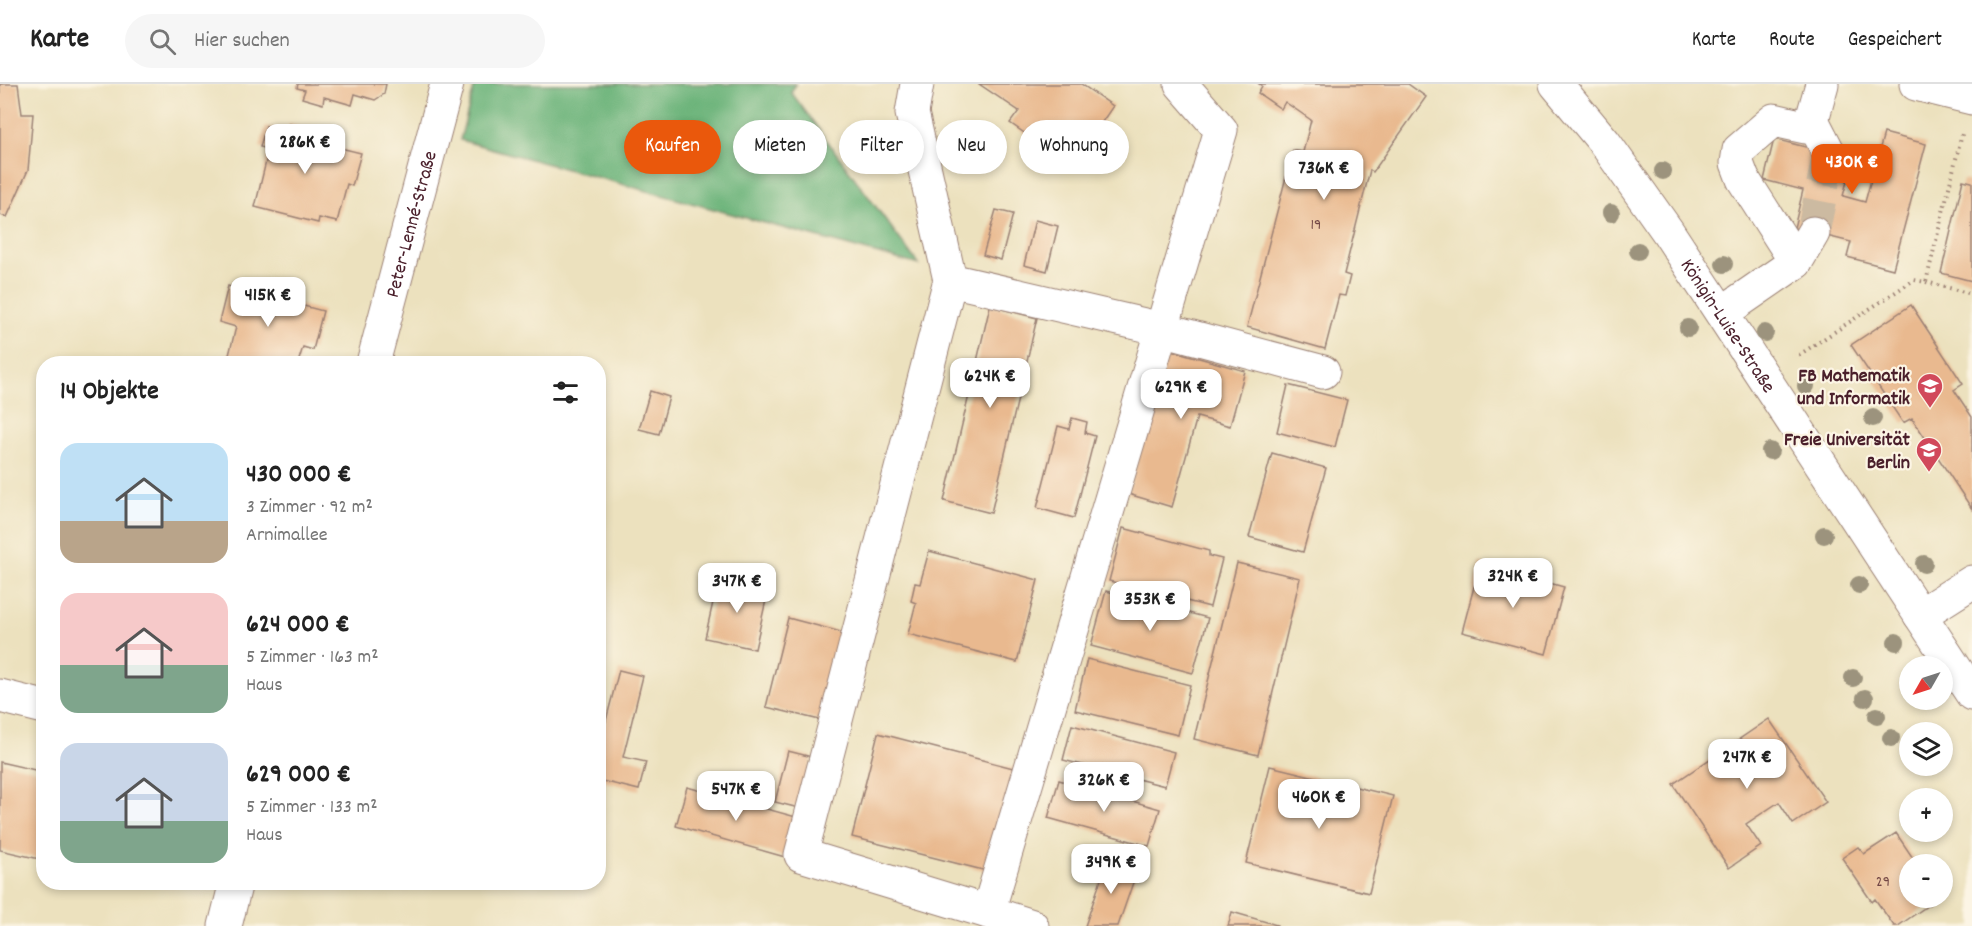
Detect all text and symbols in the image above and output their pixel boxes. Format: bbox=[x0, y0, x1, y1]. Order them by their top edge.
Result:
search box bbox=[125, 14, 545, 68]
text: Karte bbox=[30, 21, 89, 61]
icon: search bbox=[146, 25, 179, 58]
text: Hier suchen bbox=[194, 26, 290, 57]
text: Karte bbox=[1692, 26, 1736, 56]
text: Route bbox=[1769, 26, 1815, 56]
text: Gespeichert bbox=[1848, 26, 1942, 56]
chip: Kaufen bbox=[624, 120, 721, 174]
chip: Mieten bbox=[733, 120, 827, 174]
chip: Filter bbox=[839, 120, 924, 174]
chip: Neu bbox=[936, 120, 1007, 174]
chip: Wohnung bbox=[1019, 120, 1129, 174]
pin: 286K € bbox=[256, 124, 354, 175]
text: 286K € bbox=[279, 129, 331, 157]
pin: 430K € bbox=[1803, 144, 1901, 195]
street label: Peter-Lenné-Straße bbox=[380, 148, 446, 301]
text: 430K € bbox=[1825, 149, 1879, 177]
pin: 736K € bbox=[1275, 150, 1373, 201]
text: 736K € bbox=[1298, 155, 1350, 183]
house number: 19 bbox=[1311, 214, 1321, 237]
street label: Königin-Luise-Straße bbox=[1672, 254, 1781, 399]
pin: 415K € bbox=[219, 277, 317, 328]
text: 415K € bbox=[245, 282, 291, 310]
pin: 624K € bbox=[941, 358, 1039, 409]
text: 624K € bbox=[964, 363, 1016, 391]
place label: FB Mathematik und Informatik bbox=[1797, 363, 1910, 414]
pin: 629K € bbox=[1132, 369, 1230, 420]
school or university icon: FB Mathematik und Informatik bbox=[1915, 371, 1945, 409]
text: 14 Objekte bbox=[60, 374, 159, 411]
text: 629K € bbox=[1155, 374, 1207, 402]
icon: filters bbox=[549, 376, 582, 409]
place label: Freie Universität Berlin bbox=[1784, 427, 1911, 478]
school or university icon: Freie Universität Berlin bbox=[1914, 435, 1944, 473]
text: 430 000 € bbox=[246, 457, 351, 494]
icon: home bbox=[108, 467, 180, 539]
text: 3 Zimmer · 92 m² bbox=[246, 494, 373, 522]
text: Arnimallee bbox=[246, 522, 327, 550]
pin: 324K € bbox=[1464, 558, 1562, 609]
pin: 347K € bbox=[688, 563, 786, 614]
text: 324K € bbox=[1488, 563, 1538, 591]
text: 347K € bbox=[712, 568, 762, 596]
pin: 353K € bbox=[1101, 581, 1199, 632]
text: 353K € bbox=[1124, 586, 1176, 614]
text: 624 000 € bbox=[246, 607, 350, 644]
icon: home bbox=[108, 617, 180, 689]
text: 5 Zimmer · 163 m² bbox=[246, 644, 378, 672]
north arrow bbox=[1899, 656, 1953, 710]
map controls bbox=[1899, 656, 1953, 908]
text: Haus bbox=[246, 672, 283, 700]
button: layers bbox=[1899, 722, 1953, 776]
pin: 247K € bbox=[1698, 739, 1796, 790]
text: 247K € bbox=[1722, 744, 1772, 772]
text: 629 000 € bbox=[246, 757, 351, 794]
pin: 326K € bbox=[1055, 762, 1153, 813]
icon: home bbox=[108, 767, 180, 839]
text: 326K € bbox=[1078, 767, 1130, 795]
pin: 547K € bbox=[687, 771, 785, 822]
text: 547K € bbox=[711, 776, 761, 804]
pin: 460K € bbox=[1270, 779, 1368, 830]
text: 460K € bbox=[1292, 784, 1346, 812]
button: + bbox=[1899, 788, 1953, 842]
text: 5 Zimmer · 133 m² bbox=[246, 794, 378, 822]
text: Haus bbox=[246, 822, 283, 850]
pin: 349K € bbox=[1062, 844, 1160, 895]
text: 349K € bbox=[1085, 849, 1137, 877]
button: − bbox=[1899, 854, 1953, 908]
house number: 29 bbox=[1876, 871, 1890, 894]

